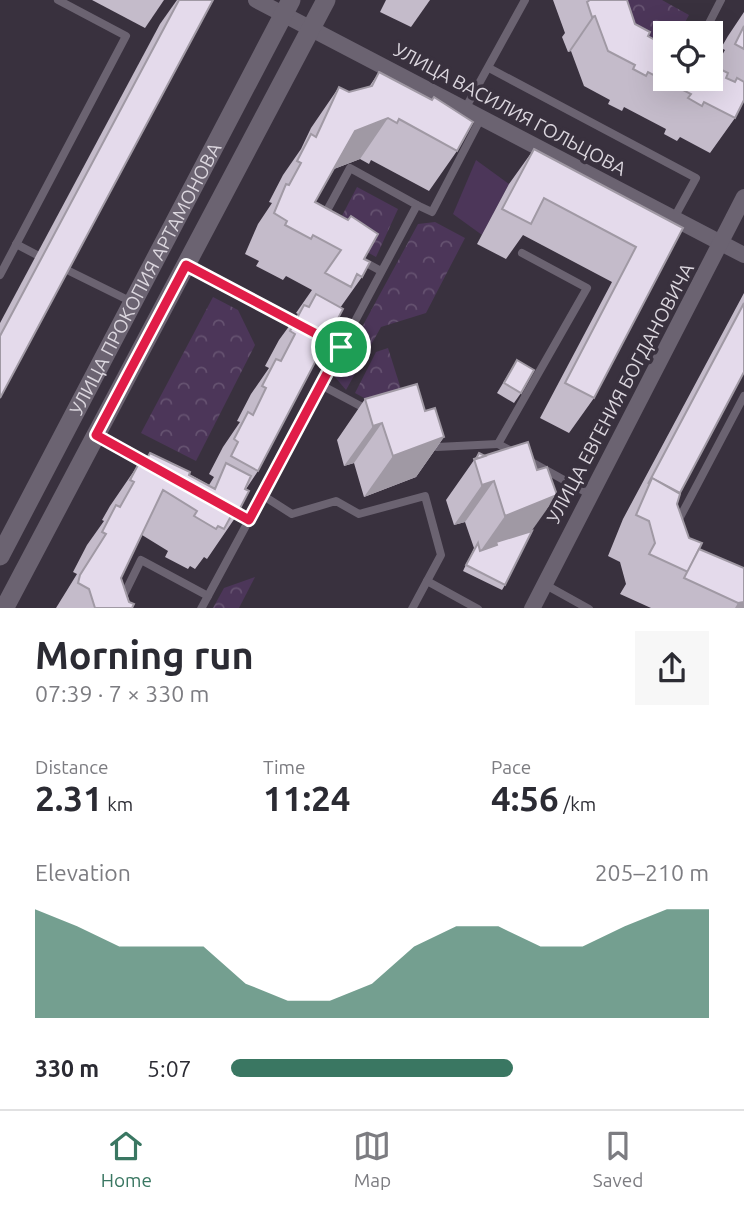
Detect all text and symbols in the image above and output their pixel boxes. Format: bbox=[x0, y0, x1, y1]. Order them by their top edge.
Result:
map controls bbox=[653, 21, 723, 91]
button: locate bbox=[653, 21, 723, 91]
street label: УЛИЦА ВАСИЛИЯ ГОЛЬЦОВА bbox=[390, 38, 631, 180]
street label: УЛИЦА ПРОКОПИЯ АРТАМОНОВА bbox=[65, 138, 226, 419]
street label: УЛИЦА ЕВГЕНИЯ БОГДАНОВИЧА bbox=[542, 259, 698, 527]
pin bbox=[311, 317, 371, 377]
icon: arrive bbox=[322, 328, 360, 366]
button: share bbox=[635, 631, 709, 705]
text: Morning run bbox=[35, 634, 254, 676]
text: 07:39 · 7 × 330 m bbox=[35, 681, 209, 706]
text: Distance bbox=[35, 756, 109, 778]
text: Time bbox=[263, 756, 305, 778]
text: Pace bbox=[491, 756, 531, 778]
text: 2.31 bbox=[35, 778, 103, 818]
text: 11:24 bbox=[263, 778, 351, 818]
text: 4:56 bbox=[491, 778, 559, 818]
text: km bbox=[103, 793, 133, 815]
text: /km bbox=[559, 793, 596, 815]
text: Elevation bbox=[35, 860, 131, 885]
text: 205–210 m bbox=[595, 860, 709, 885]
text: 330 m bbox=[35, 1056, 99, 1081]
text: 5:07 bbox=[147, 1056, 192, 1081]
tab: Home bbox=[101, 1127, 152, 1191]
tab: Map bbox=[353, 1127, 391, 1191]
tab: Saved bbox=[593, 1127, 643, 1191]

